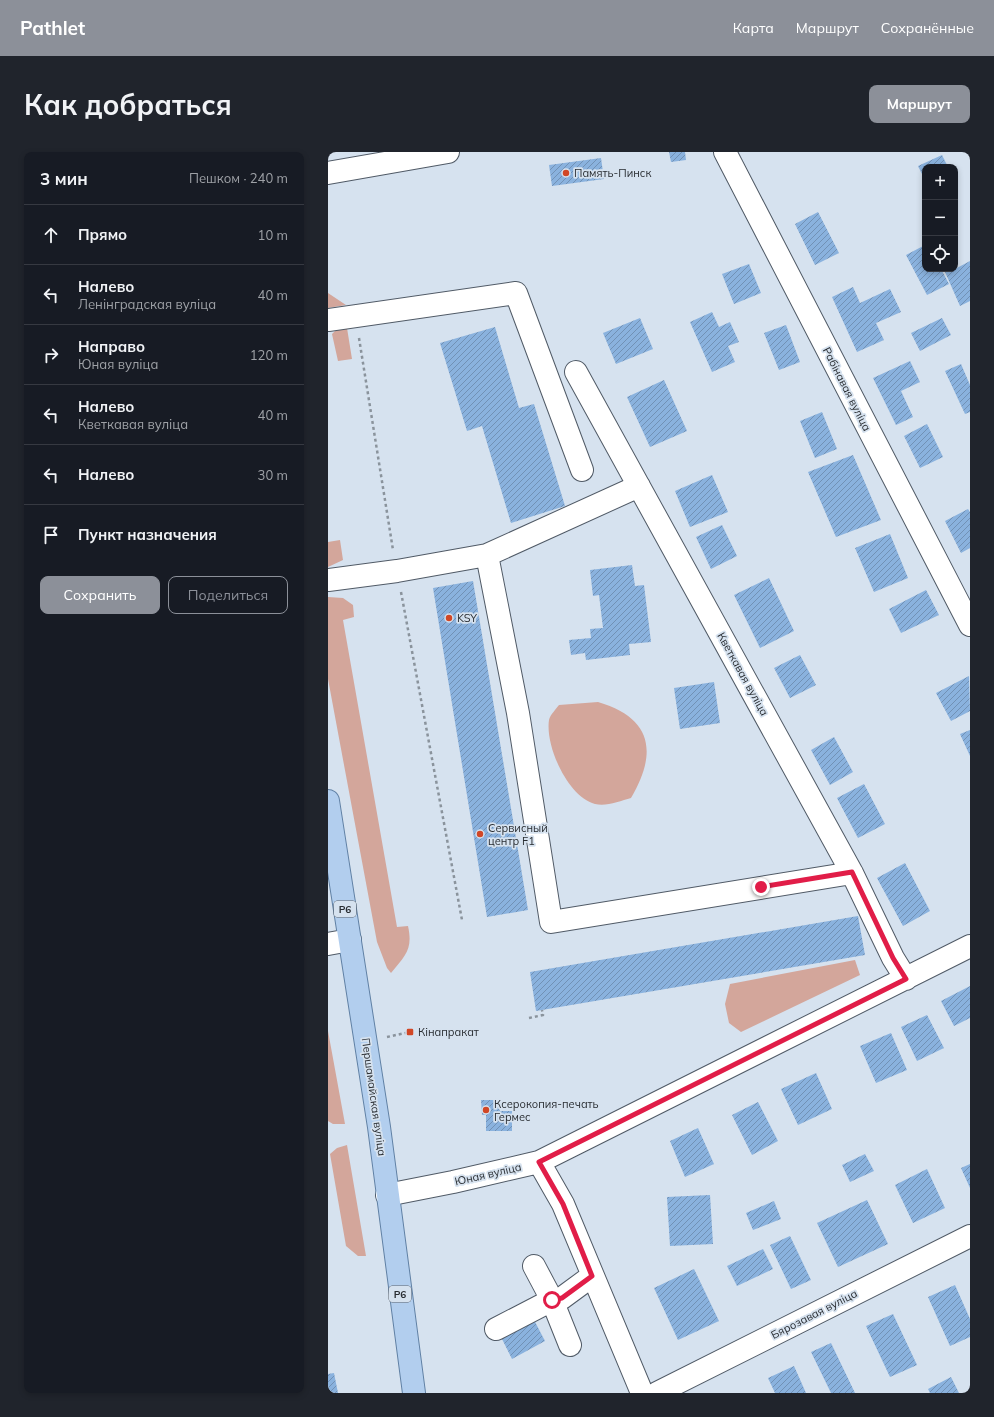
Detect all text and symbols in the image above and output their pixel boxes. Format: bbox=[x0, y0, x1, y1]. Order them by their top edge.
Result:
text: Pathlet bbox=[20, 16, 85, 40]
text: Карта bbox=[733, 19, 774, 37]
text: Маршрут bbox=[796, 19, 859, 37]
text: Сохранённые bbox=[881, 19, 974, 37]
button: Маршрут bbox=[869, 85, 970, 123]
text: Как добраться bbox=[24, 87, 232, 122]
map controls bbox=[922, 164, 958, 272]
button: + bbox=[922, 164, 958, 200]
place label: Память-Пинск bbox=[574, 166, 651, 180]
text: 3 мин bbox=[40, 168, 88, 189]
marker: Память-Пинск bbox=[561, 168, 571, 178]
text: Пешком · 240 m bbox=[189, 170, 288, 186]
button: − bbox=[922, 200, 958, 236]
icon: ahead bbox=[40, 224, 62, 246]
text: Прямо bbox=[78, 225, 127, 244]
text: 10 m bbox=[258, 227, 288, 243]
button: locate bbox=[922, 236, 958, 272]
text: Налево bbox=[78, 277, 134, 296]
icon: left bbox=[40, 284, 62, 306]
text: 40 m bbox=[258, 287, 288, 303]
text: Ленінградская вуліца bbox=[78, 296, 216, 312]
text: Направо bbox=[78, 337, 145, 356]
icon: right bbox=[40, 344, 62, 366]
street label: Рабінавая вуліца bbox=[820, 345, 874, 433]
text: 120 m bbox=[250, 347, 288, 363]
text: Юная вуліца bbox=[78, 356, 158, 372]
text: Налево bbox=[78, 397, 134, 416]
icon: left bbox=[40, 404, 62, 426]
text: 40 m bbox=[258, 407, 288, 423]
text: Кветкавая вуліца bbox=[78, 416, 188, 432]
icon: left bbox=[40, 464, 62, 486]
text: Налево bbox=[78, 465, 134, 484]
text: 30 m bbox=[258, 467, 288, 483]
icon: arrive bbox=[40, 524, 62, 546]
text: Пункт назначения bbox=[78, 525, 217, 544]
button: Сохранить bbox=[40, 576, 160, 614]
button: Поделиться bbox=[168, 576, 288, 614]
place label: KSY bbox=[457, 611, 477, 625]
marker: KSY bbox=[444, 613, 454, 623]
street label: Кветкавая вуліца bbox=[714, 630, 772, 718]
place label: Сервисный центр F1 bbox=[488, 821, 548, 848]
marker: Сервисный центр F1 bbox=[475, 829, 485, 839]
route end bbox=[752, 878, 770, 896]
road number: Р6 bbox=[334, 901, 356, 917]
place label: Кінапракат bbox=[418, 1025, 479, 1039]
marker: Кінапракат bbox=[405, 1027, 415, 1037]
street label: Першамайская вуліца bbox=[359, 1037, 389, 1157]
place label: Ксерокопия-печать Гермес bbox=[494, 1097, 599, 1124]
marker: Ксерокопия-печать Гермес bbox=[481, 1105, 491, 1115]
street label: Юная вуліца bbox=[453, 1160, 523, 1188]
road number: Р6 bbox=[389, 1286, 411, 1302]
street label: Бярозавая вуліца bbox=[768, 1286, 860, 1342]
route start bbox=[543, 1291, 561, 1309]

